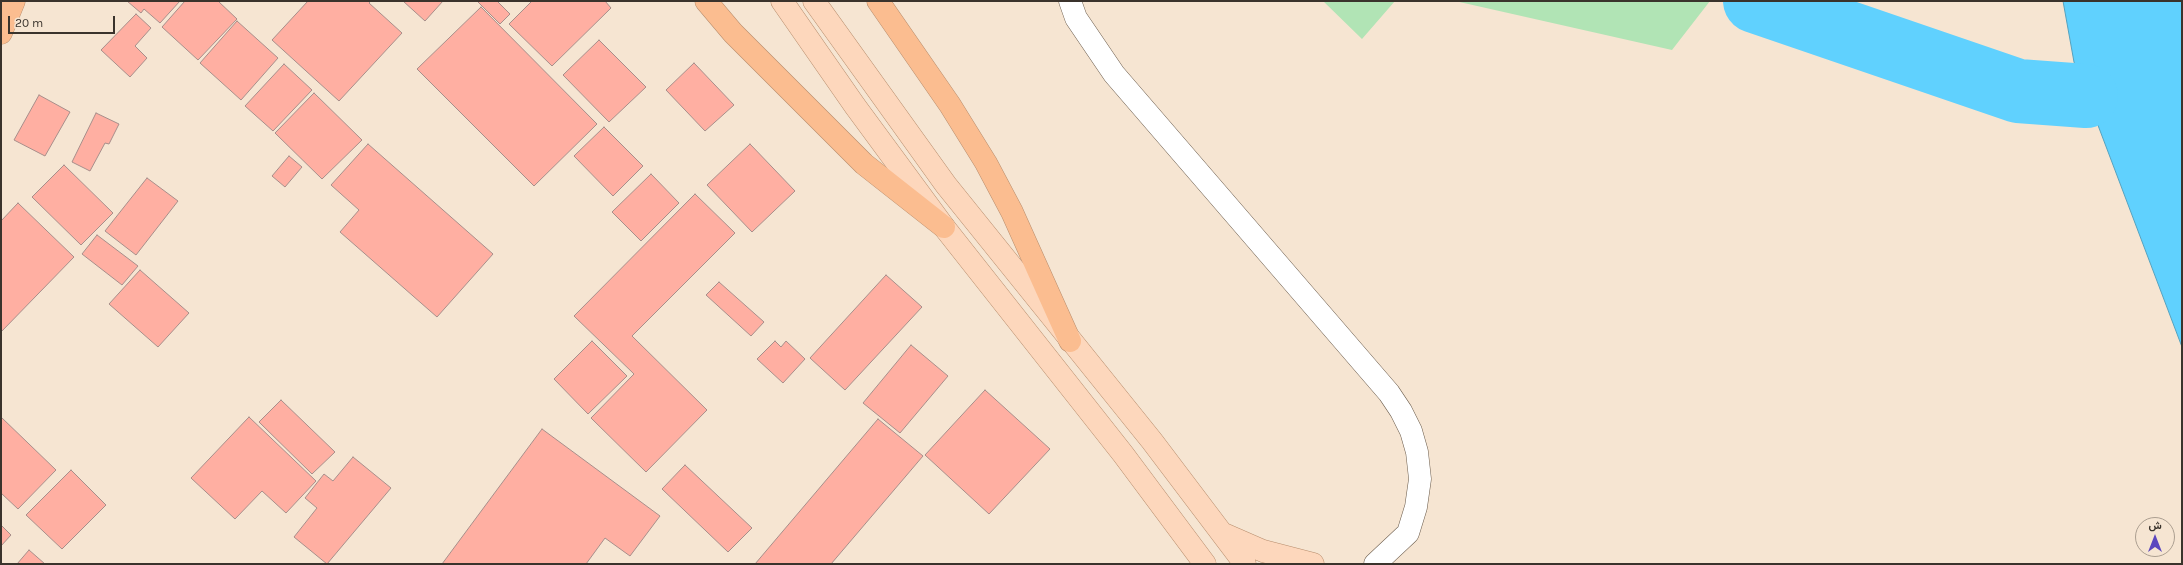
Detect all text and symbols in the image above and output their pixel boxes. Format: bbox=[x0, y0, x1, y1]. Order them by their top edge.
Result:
scale bar bbox=[10, 8, 117, 34]
text: 20 m bbox=[15, 16, 43, 30]
north arrow bbox=[2135, 517, 2175, 557]
text: ش bbox=[2148, 519, 2162, 532]

